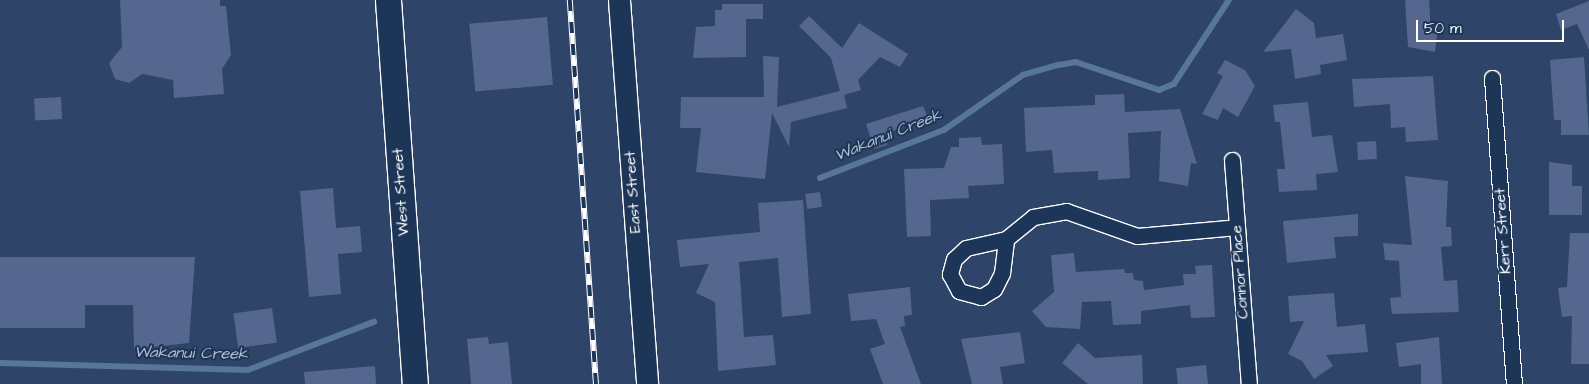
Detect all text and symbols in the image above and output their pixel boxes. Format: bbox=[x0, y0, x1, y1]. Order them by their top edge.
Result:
scale bar bbox=[1419, 10, 1566, 42]
text: 50 m bbox=[1424, 18, 1462, 39]
water label: Wakanui Creek bbox=[832, 105, 944, 165]
street label: West Street bbox=[389, 147, 413, 237]
street label: East Street bbox=[621, 150, 645, 234]
street label: Kerr Street bbox=[1491, 187, 1515, 275]
street label: Connor Place bbox=[1228, 225, 1252, 319]
water label: Wakanui Creek bbox=[134, 342, 248, 364]

